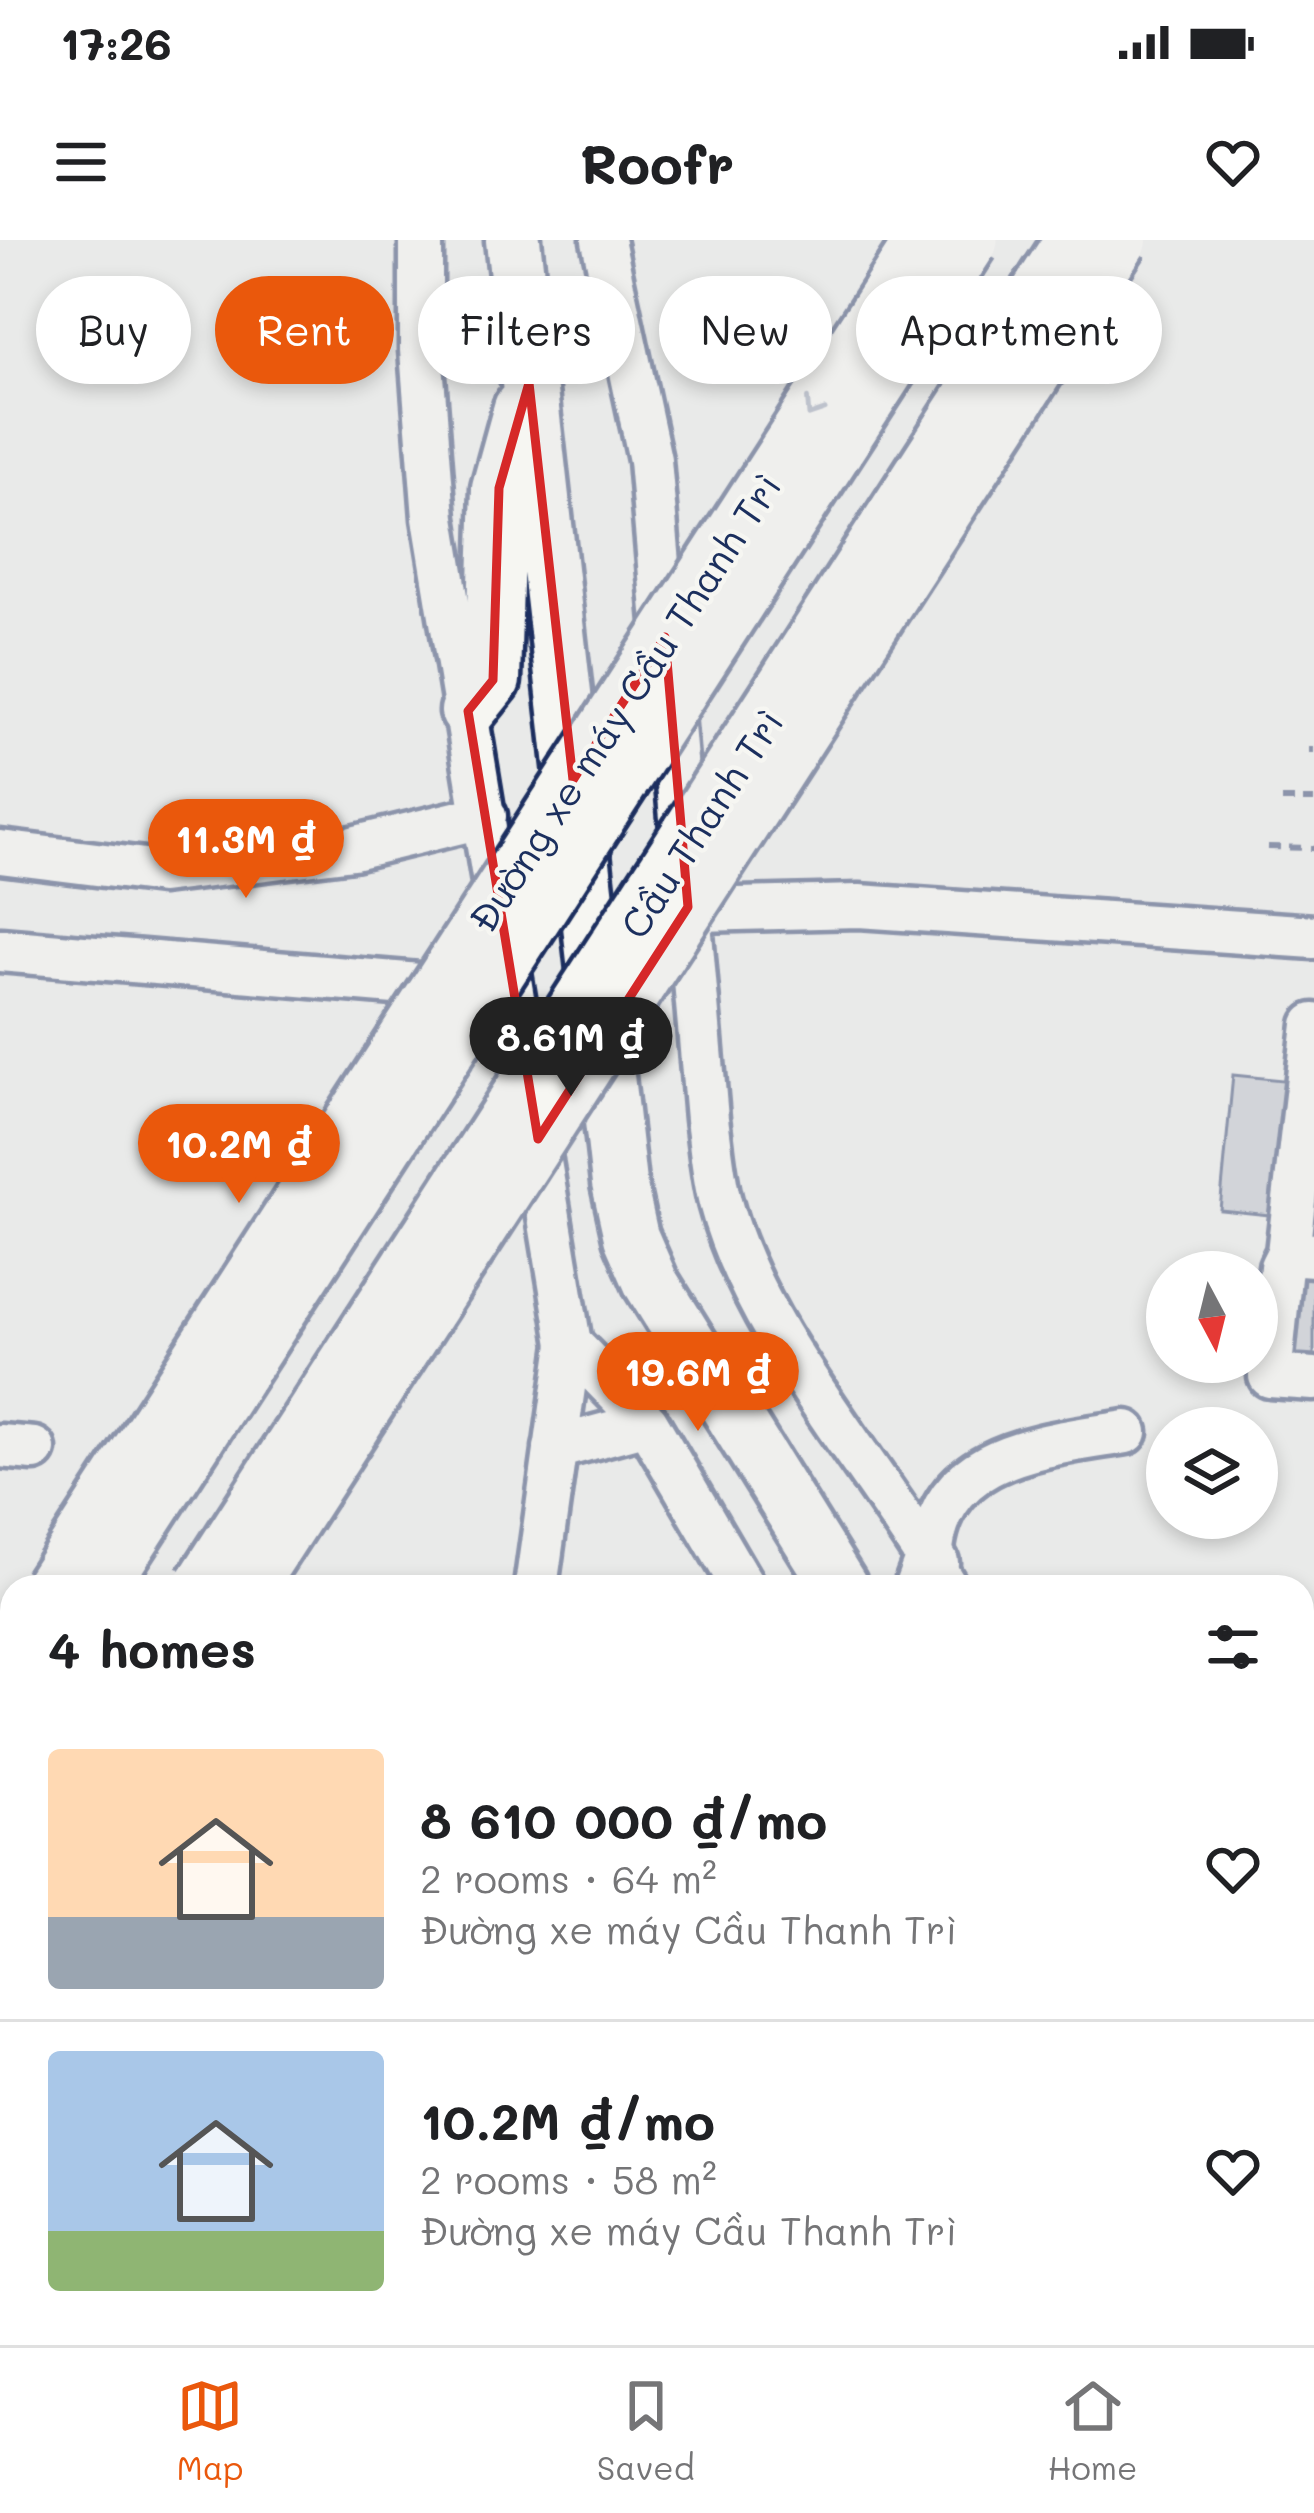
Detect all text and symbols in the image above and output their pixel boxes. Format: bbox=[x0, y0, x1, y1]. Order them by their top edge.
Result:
text: 17:26 bbox=[60, 13, 172, 71]
text: Roofr bbox=[580, 127, 734, 198]
icon: menu bbox=[48, 129, 114, 195]
icon: heart bbox=[1200, 129, 1266, 195]
chip: Buy bbox=[36, 276, 191, 384]
chip: Rent bbox=[215, 276, 394, 384]
chip: Filters bbox=[418, 276, 635, 384]
chip: New bbox=[659, 276, 832, 384]
chip: Apartment bbox=[856, 276, 1162, 384]
one-way arrow bbox=[806, 395, 828, 417]
street label: Đường xe máy Cầu Thanh Trì bbox=[458, 464, 790, 940]
street label: Cầu Thanh Trì bbox=[610, 700, 792, 946]
pin: 11.3M ₫ bbox=[135, 799, 357, 901]
text: 11.3M ₫ bbox=[175, 812, 317, 863]
pin: 8.61M ₫ bbox=[460, 997, 682, 1099]
text: 8.61M ₫ bbox=[496, 1010, 646, 1061]
pin: 10.2M ₫ bbox=[128, 1104, 350, 1206]
text: 10.2M ₫ bbox=[165, 1117, 313, 1168]
north arrow bbox=[1146, 1251, 1278, 1383]
map controls bbox=[1146, 1251, 1278, 1539]
pin: 19.6M ₫ bbox=[587, 1332, 809, 1434]
text: 19.6M ₫ bbox=[624, 1345, 772, 1396]
button: layers bbox=[1146, 1407, 1278, 1539]
text: 4 homes bbox=[48, 1614, 256, 1681]
icon: filters bbox=[1200, 1614, 1266, 1680]
text: 8 610 000 ₫/mo bbox=[420, 1785, 827, 1852]
icon: home bbox=[144, 1797, 288, 1941]
icon: heart bbox=[1200, 1836, 1266, 1902]
text: 2 rooms · 64 m² bbox=[420, 1852, 717, 1903]
text: Đường xe máy Cầu Thanh Trì bbox=[420, 1903, 958, 1954]
text: 10.2M ₫/mo bbox=[420, 2086, 715, 2153]
icon: home bbox=[144, 2099, 288, 2243]
icon: heart bbox=[1200, 2138, 1266, 2204]
text: 2 rooms · 58 m² bbox=[420, 2153, 717, 2204]
text: Đường xe máy Cầu Thanh Trì bbox=[420, 2204, 958, 2255]
tab: Map bbox=[176, 2373, 244, 2488]
tab: Saved bbox=[597, 2373, 695, 2488]
tab: Home bbox=[1048, 2373, 1137, 2488]

